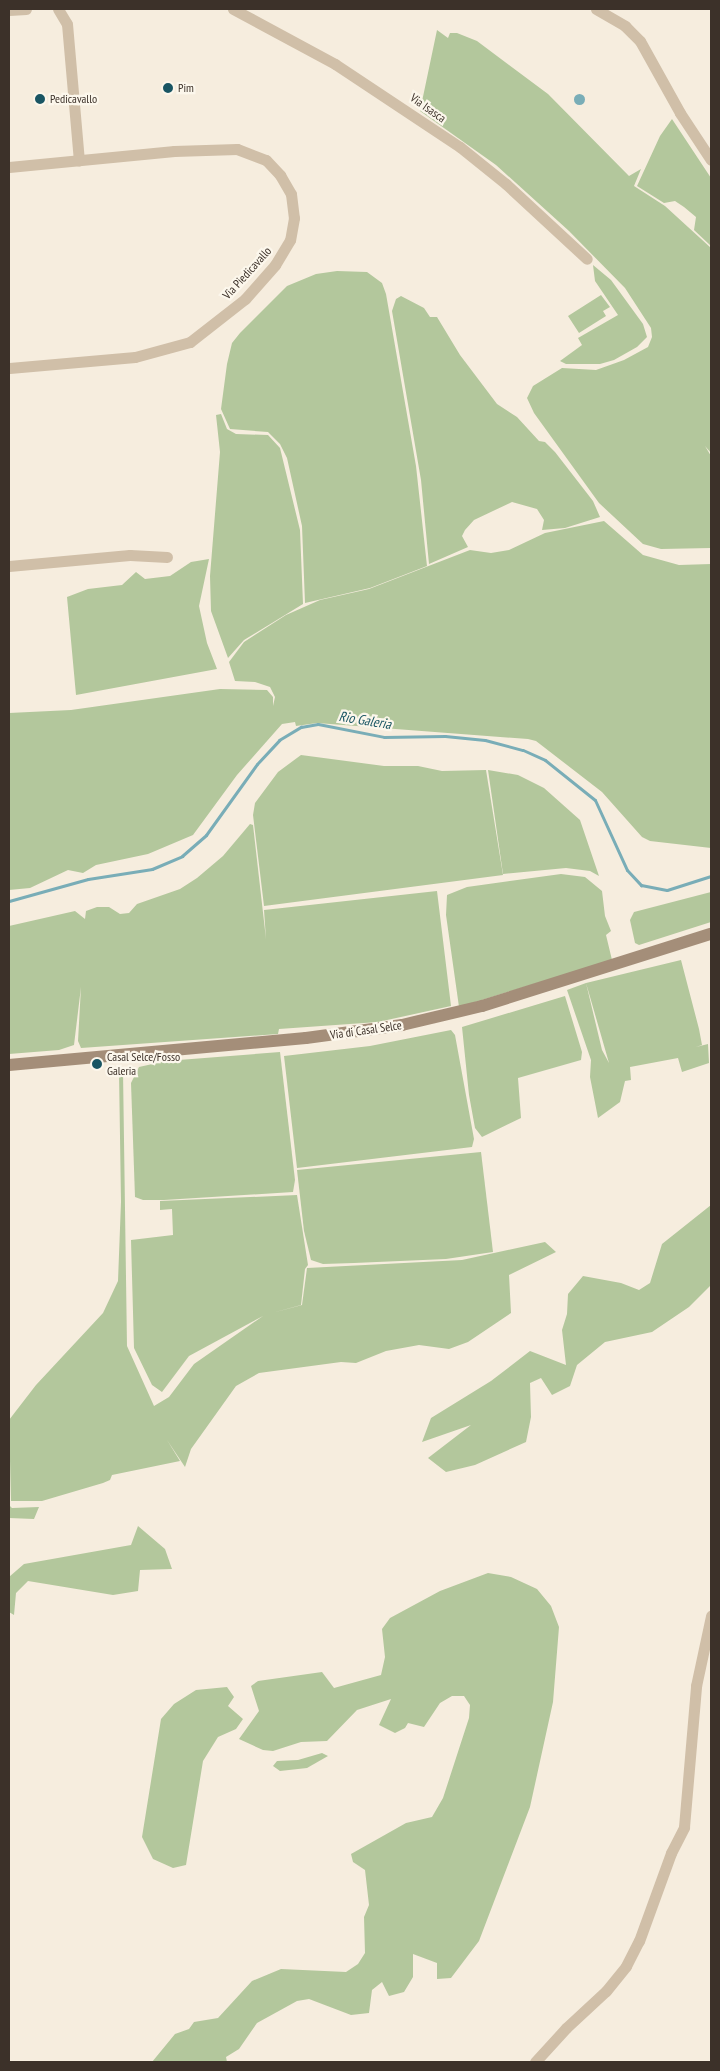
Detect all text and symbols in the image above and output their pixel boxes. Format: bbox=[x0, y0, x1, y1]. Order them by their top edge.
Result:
place label: Pim bbox=[178, 81, 194, 95]
marker: Pim bbox=[162, 82, 174, 94]
street label: Via Isasca bbox=[407, 91, 449, 125]
place label: Pedicavallo bbox=[50, 92, 97, 106]
marker: Pedicavallo bbox=[34, 93, 46, 105]
street label: Via Piedicavallo bbox=[220, 244, 274, 302]
water label: Rio Galeria bbox=[338, 708, 392, 732]
street label: Via di Casal Selce bbox=[329, 1018, 403, 1042]
place label: Casal Selce/Fosso Galeria bbox=[107, 1050, 180, 1078]
marker: Casal Selce/Fosso Galeria bbox=[91, 1058, 103, 1070]

